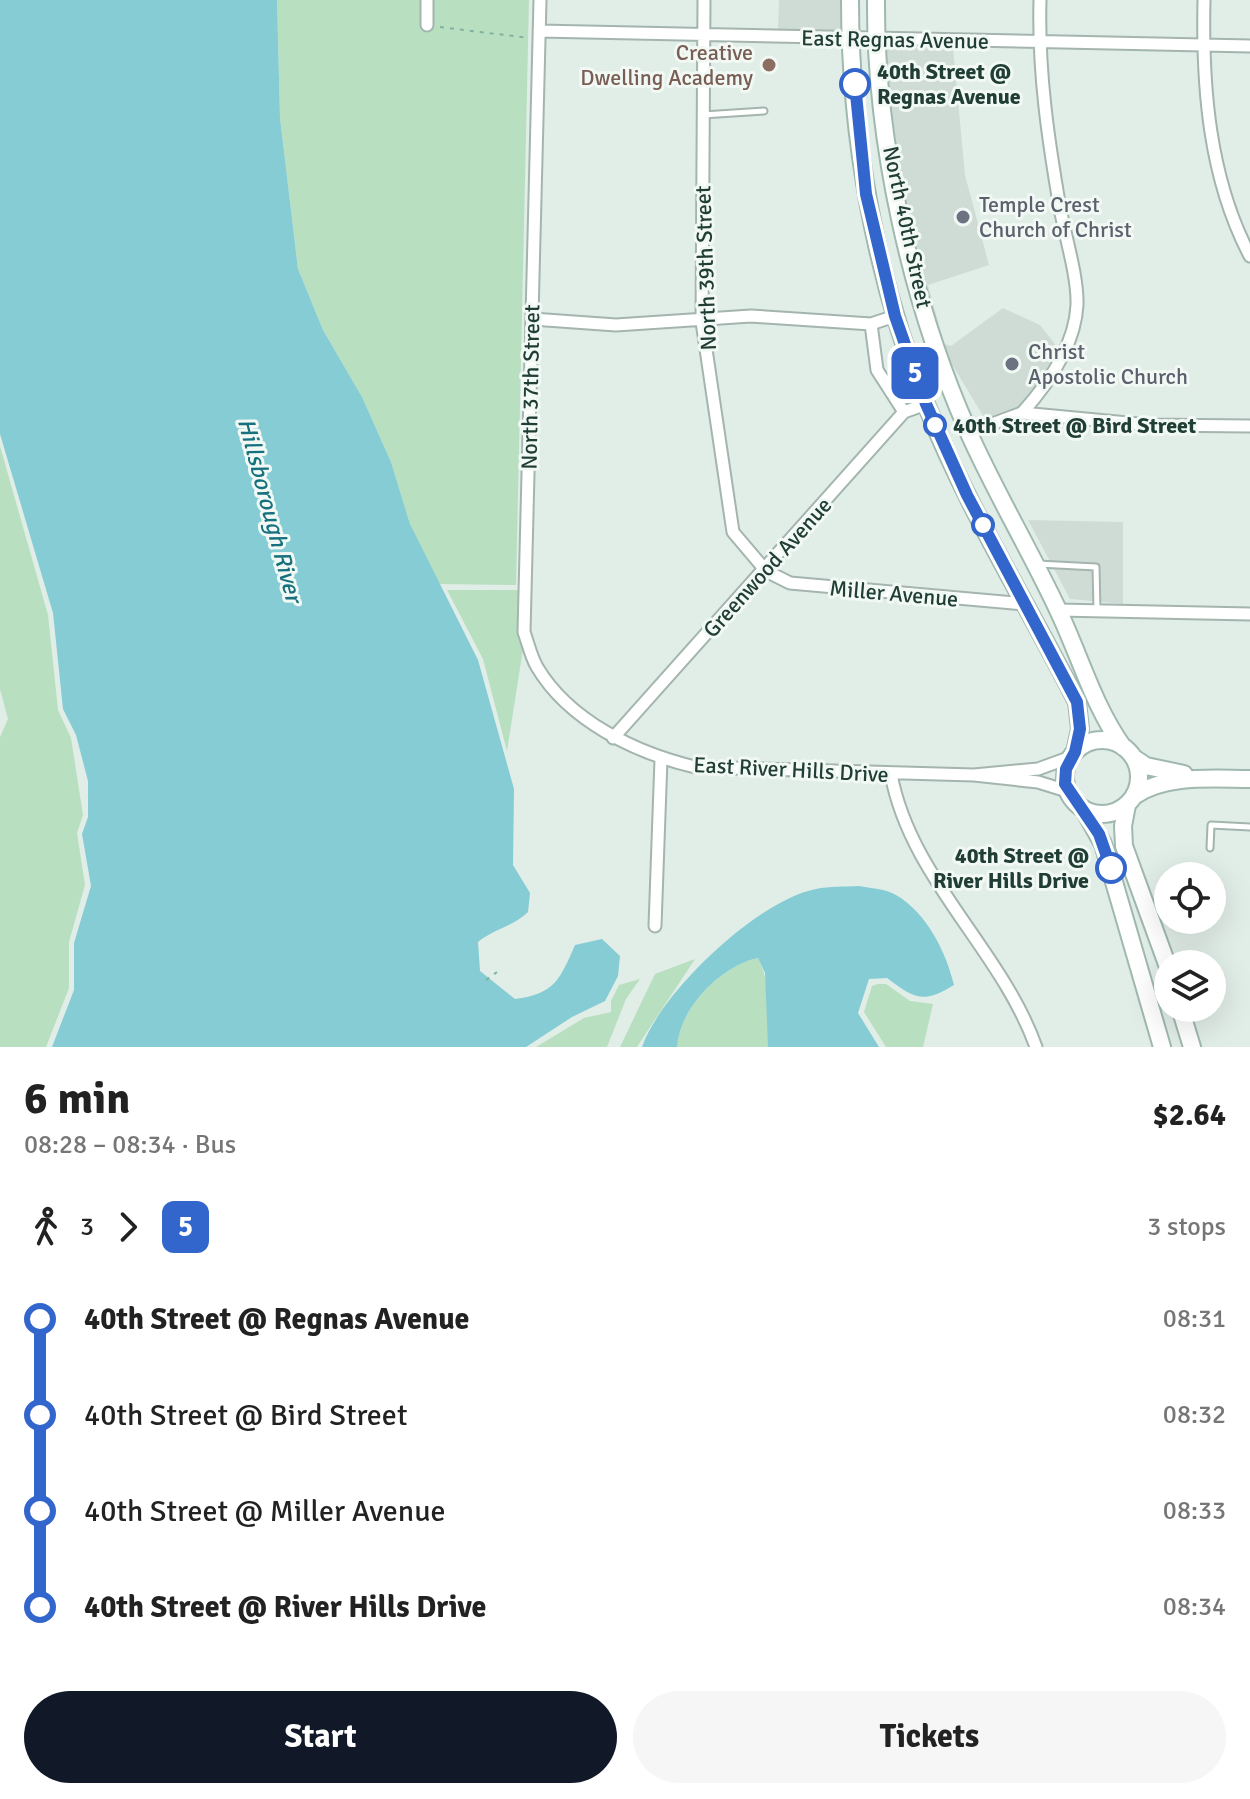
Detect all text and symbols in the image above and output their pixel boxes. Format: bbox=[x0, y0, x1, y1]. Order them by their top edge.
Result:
street label: East Regnas Avenue bbox=[801, 24, 989, 55]
place label: Creative Dwelling Academy bbox=[580, 39, 754, 91]
marker: Creative Dwelling Academy bbox=[760, 56, 778, 74]
place label: 40th Street @ Regnas Avenue bbox=[877, 58, 1021, 110]
marker: 40th Street @ Regnas Avenue bbox=[840, 69, 870, 99]
street label: North 40th Street bbox=[877, 144, 938, 311]
street label: North 39th Street bbox=[689, 185, 722, 351]
place label: Temple Crest Church of Christ bbox=[979, 191, 1132, 243]
marker: Temple Crest Church of Christ bbox=[954, 208, 972, 226]
street label: North 37th Street bbox=[516, 304, 545, 470]
place label: Christ Apostolic Church bbox=[1028, 338, 1188, 390]
line badge: 5 bbox=[889, 347, 941, 399]
marker: Christ Apostolic Church bbox=[1003, 355, 1021, 373]
text: 5 bbox=[907, 356, 923, 390]
place label: 40th Street @ Bird Street bbox=[953, 412, 1196, 439]
marker: 40th Street @ Bird Street bbox=[924, 414, 946, 436]
water label: Hillsborough River bbox=[231, 415, 310, 608]
street label: Greenwood Avenue bbox=[697, 492, 837, 643]
unlabelled marker bbox=[972, 514, 994, 536]
street label: Miller Avenue bbox=[829, 574, 959, 613]
street label: East River Hills Drive bbox=[693, 751, 889, 788]
place label: 40th Street @ River Hills Drive bbox=[933, 842, 1089, 894]
marker: 40th Street @ River Hills Drive bbox=[1096, 853, 1126, 883]
map controls bbox=[1154, 862, 1226, 1022]
button: locate bbox=[1154, 862, 1226, 934]
button: layers bbox=[1154, 950, 1226, 1022]
text: 6 min bbox=[24, 1072, 130, 1126]
text: $2.64 bbox=[1153, 1097, 1226, 1134]
text: 08:28 – 08:34 · Bus bbox=[24, 1129, 236, 1161]
icon: walk bbox=[24, 1205, 68, 1249]
icon: forward bbox=[106, 1205, 150, 1249]
text: 5 bbox=[178, 1210, 193, 1244]
text: 3 bbox=[80, 1211, 94, 1243]
text: 3 stops bbox=[1147, 1211, 1226, 1243]
text: 40th Street @ Regnas Avenue bbox=[84, 1301, 470, 1338]
text: 08:31 bbox=[1163, 1303, 1226, 1335]
text: 40th Street @ Bird Street bbox=[84, 1397, 407, 1434]
text: 08:32 bbox=[1163, 1399, 1226, 1431]
text: 40th Street @ Miller Avenue bbox=[84, 1493, 446, 1530]
text: 08:33 bbox=[1163, 1495, 1226, 1527]
text: 40th Street @ River Hills Drive bbox=[84, 1589, 486, 1626]
text: 08:34 bbox=[1163, 1591, 1226, 1623]
button: Start bbox=[24, 1691, 617, 1783]
button: Tickets bbox=[633, 1691, 1226, 1783]

